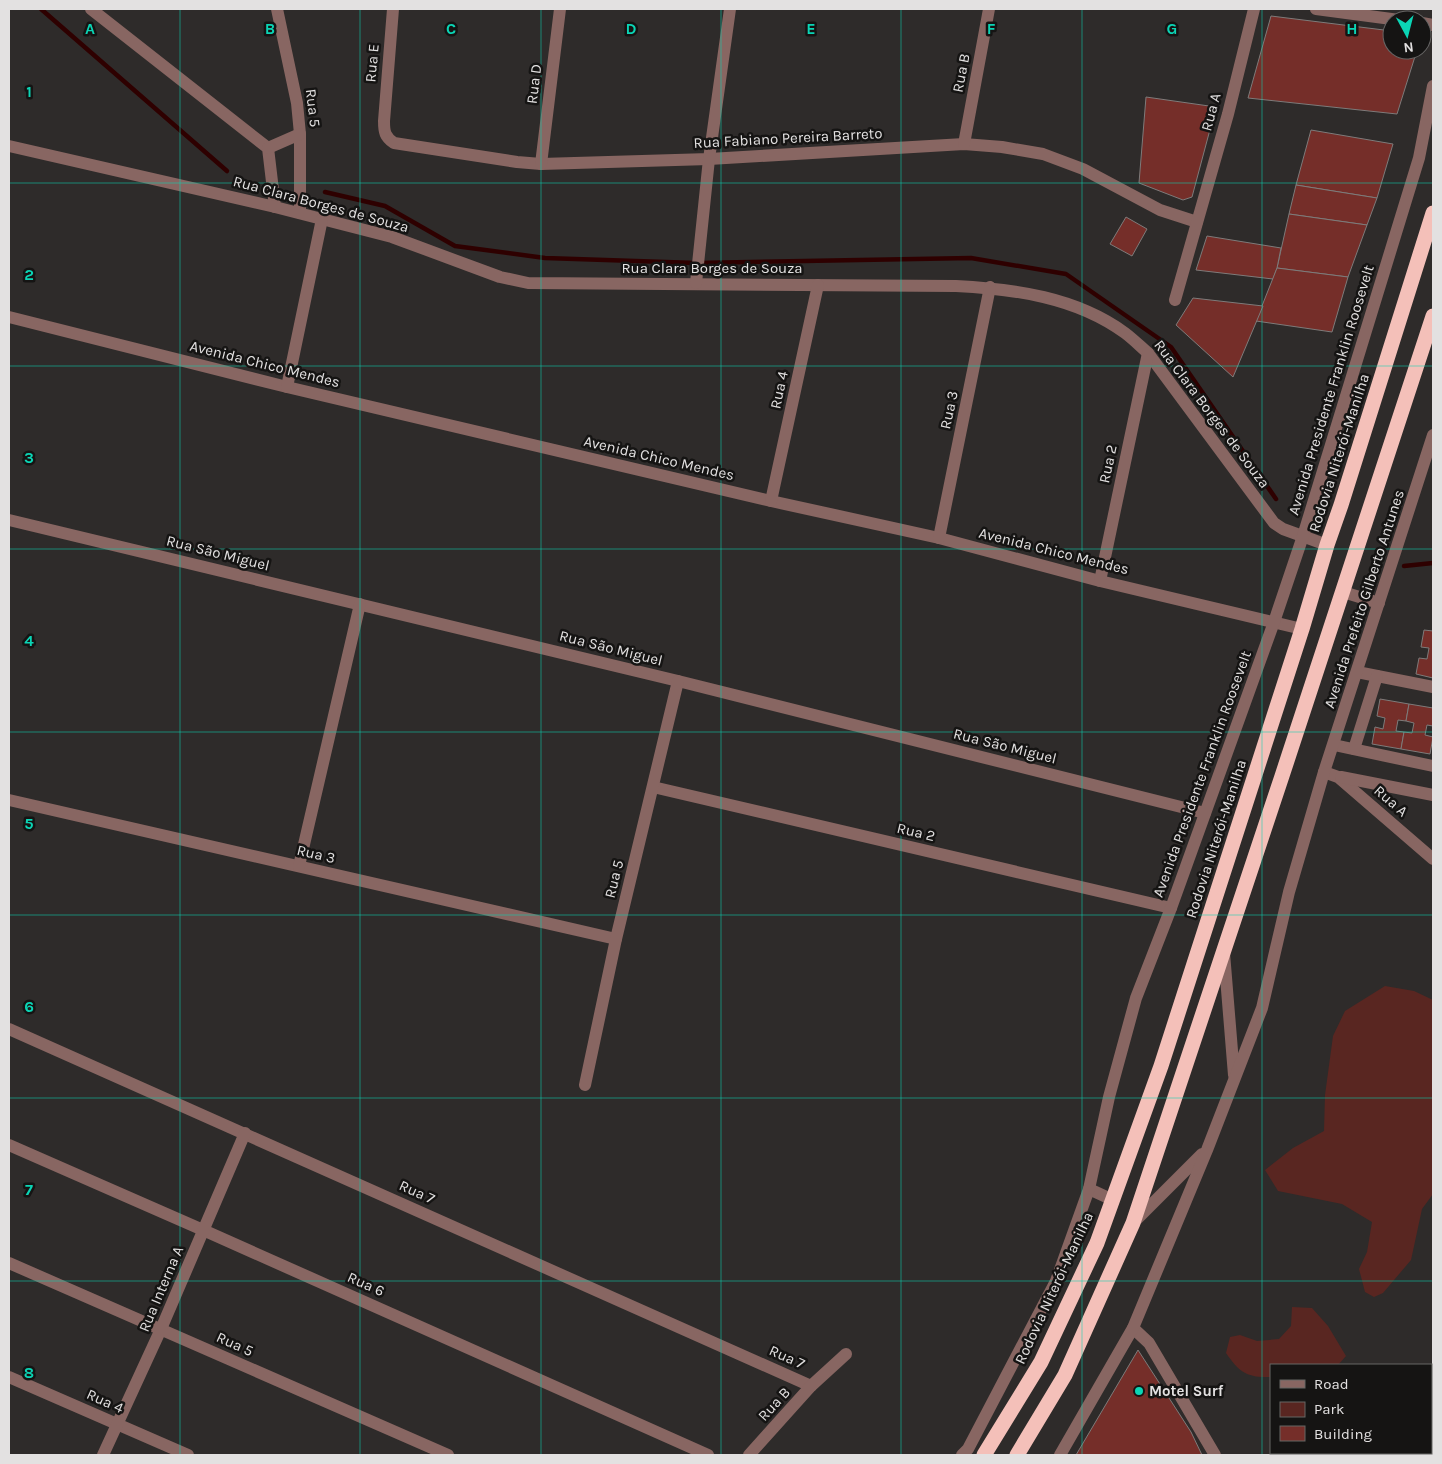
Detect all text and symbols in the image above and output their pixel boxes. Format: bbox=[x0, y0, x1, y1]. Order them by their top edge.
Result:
north arrow bbox=[1382, 10, 1432, 60]
text: A bbox=[85, 19, 95, 38]
text: B bbox=[265, 19, 275, 38]
text: C bbox=[446, 19, 456, 38]
text: D bbox=[626, 19, 637, 38]
text: E bbox=[806, 19, 816, 38]
text: F bbox=[987, 19, 996, 38]
text: G bbox=[1167, 19, 1177, 38]
text: H bbox=[1346, 19, 1358, 38]
text: N bbox=[1403, 38, 1415, 56]
street label: Rua E bbox=[361, 43, 383, 83]
street label: Rua B bbox=[948, 52, 974, 94]
street label: Rua D bbox=[523, 63, 545, 105]
text: 1 bbox=[26, 82, 32, 101]
street label: Rua 5 bbox=[302, 88, 324, 128]
street label: Rua A bbox=[1197, 91, 1225, 133]
street label: Rua Fabiano Pereira Barreto bbox=[693, 124, 883, 152]
street label: Rua Clara Borges de Souza bbox=[231, 172, 411, 236]
street label: Rua Clara Borges de Souza bbox=[621, 259, 803, 277]
street label: Avenida Presidente Franklin Roosevelt bbox=[1284, 262, 1378, 517]
text: 2 bbox=[24, 265, 34, 284]
street label: Rua Clara Borges de Souza bbox=[1150, 336, 1274, 492]
street label: Avenida Chico Mendes bbox=[188, 337, 342, 391]
street label: Rua 4 bbox=[766, 369, 792, 411]
street label: Rodovia Niterói-Manilha bbox=[1305, 371, 1373, 535]
street label: Rua 3 bbox=[936, 389, 962, 431]
street label: Avenida Chico Mendes bbox=[582, 432, 736, 484]
street label: Rua 2 bbox=[1095, 443, 1121, 485]
text: 3 bbox=[24, 448, 34, 467]
street label: Avenida Prefeito Gilberto Antunes bbox=[1320, 487, 1408, 711]
street label: Avenida Chico Mendes bbox=[977, 524, 1131, 578]
street label: Rua São Miguel bbox=[164, 531, 272, 575]
street label: Rua São Miguel bbox=[557, 626, 665, 670]
text: 4 bbox=[24, 631, 34, 650]
street label: Avenida Presidente Franklin Roosevelt bbox=[1149, 648, 1255, 900]
street label: Rua São Miguel bbox=[951, 724, 1059, 768]
street label: Rodovia Niterói-Manilha bbox=[1182, 757, 1250, 921]
street label: Rua A bbox=[1370, 782, 1412, 821]
text: 5 bbox=[24, 814, 34, 833]
street label: Rua 2 bbox=[895, 819, 937, 845]
street label: Rua 3 bbox=[295, 841, 337, 867]
street label: Rua 5 bbox=[601, 858, 627, 900]
text: 6 bbox=[24, 997, 34, 1016]
street label: Rua 7 bbox=[396, 1176, 438, 1208]
text: 7 bbox=[25, 1180, 33, 1199]
street label: Rodovia Niterói-Manilha bbox=[1011, 1209, 1097, 1367]
street label: Rua Interna A bbox=[135, 1243, 187, 1335]
street label: Rua 6 bbox=[345, 1268, 387, 1300]
street label: Rua 5 bbox=[214, 1328, 256, 1360]
street label: Rua 7 bbox=[766, 1341, 808, 1373]
text: 8 bbox=[24, 1363, 34, 1382]
legend bbox=[1270, 1364, 1432, 1454]
text: Road bbox=[1314, 1375, 1349, 1393]
place label: Motel Surf bbox=[1149, 1382, 1224, 1400]
street label: Rua B bbox=[754, 1383, 794, 1425]
street label: Rua 4 bbox=[84, 1385, 127, 1417]
marker: Motel Surf bbox=[1133, 1385, 1145, 1397]
text: Park bbox=[1314, 1400, 1344, 1418]
text: Building bbox=[1314, 1425, 1372, 1443]

